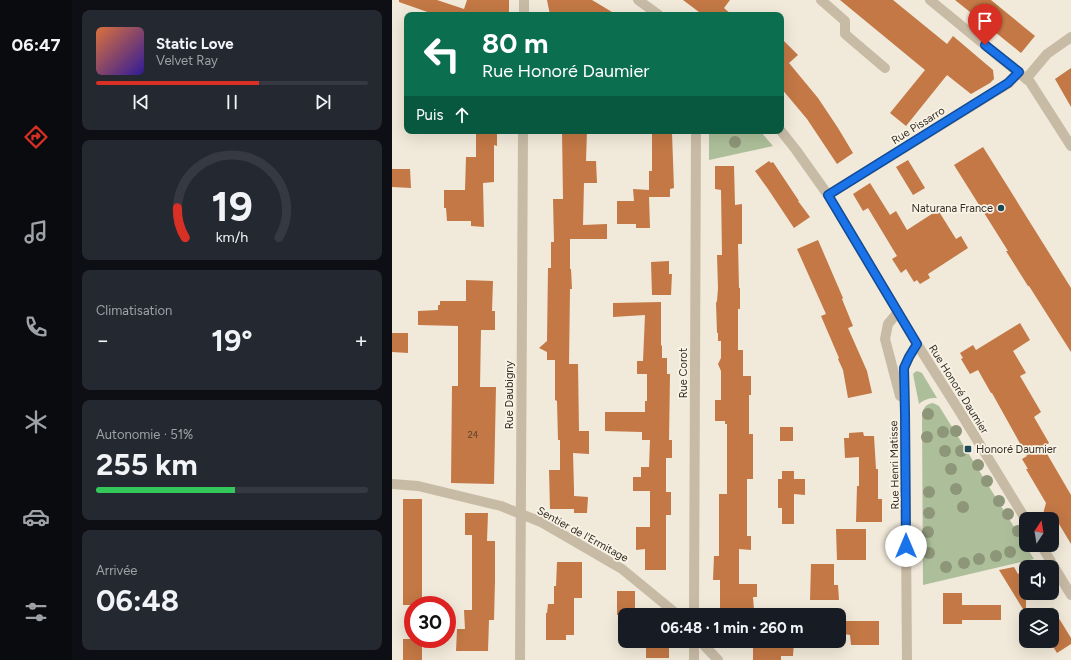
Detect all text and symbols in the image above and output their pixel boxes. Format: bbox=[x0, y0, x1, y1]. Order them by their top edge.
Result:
pin bbox=[968, 4, 1002, 45]
icon: arrive bbox=[974, 10, 996, 32]
text: 80 m bbox=[482, 26, 548, 60]
icon: left bbox=[416, 28, 468, 80]
text: 06:47 bbox=[12, 34, 60, 56]
text: Static Love bbox=[156, 35, 234, 53]
text: Velvet Ray bbox=[156, 53, 218, 68]
text: Rue Honoré Daumier bbox=[482, 60, 649, 82]
icon: previous bbox=[130, 91, 152, 113]
icon: pause bbox=[221, 91, 243, 113]
icon: next bbox=[312, 91, 334, 113]
icon: ahead bbox=[451, 104, 473, 126]
street label: Rue Pissarro bbox=[889, 104, 947, 147]
text: Puis bbox=[416, 106, 443, 124]
icon: directions bbox=[22, 123, 50, 151]
text: 19 bbox=[211, 181, 253, 231]
place label: Naturana France bbox=[912, 202, 993, 215]
marker: Naturana France bbox=[996, 203, 1006, 213]
icon: music bbox=[22, 218, 50, 246]
text: km/h bbox=[216, 228, 248, 246]
text: Climatisation bbox=[96, 303, 172, 318]
icon: phone bbox=[22, 313, 50, 341]
text: 19° bbox=[211, 322, 253, 359]
text: − bbox=[96, 327, 110, 354]
text: + bbox=[354, 327, 368, 354]
street label: Rue Honoré Daumier bbox=[926, 342, 991, 436]
street label: Rue Corot bbox=[677, 348, 690, 398]
street label: Rue Daubigny bbox=[503, 361, 516, 429]
icon: climate bbox=[22, 408, 50, 436]
street label: Rue Henri Matisse bbox=[887, 420, 902, 510]
text: Autonomie · 51% bbox=[96, 427, 193, 442]
house number: 24 bbox=[468, 429, 479, 440]
place label: Honoré Daumier bbox=[976, 443, 1057, 456]
marker: Honoré Daumier bbox=[963, 444, 973, 454]
text: 255 km bbox=[96, 446, 198, 483]
icon: car bbox=[22, 503, 50, 531]
street label: Sentier de l'Ermitage bbox=[535, 504, 631, 565]
north arrow bbox=[1019, 512, 1059, 552]
map controls bbox=[1019, 512, 1059, 648]
position arrow bbox=[885, 525, 927, 567]
button: sound bbox=[1019, 560, 1059, 600]
text: Arrivée bbox=[96, 563, 137, 578]
text: 06:48 bbox=[96, 582, 179, 619]
speed limit sign: 30 bbox=[404, 596, 456, 648]
icon: filters bbox=[22, 598, 50, 626]
button: layers bbox=[1019, 608, 1059, 648]
text: 06:48 · 1 min · 260 m bbox=[661, 619, 803, 637]

